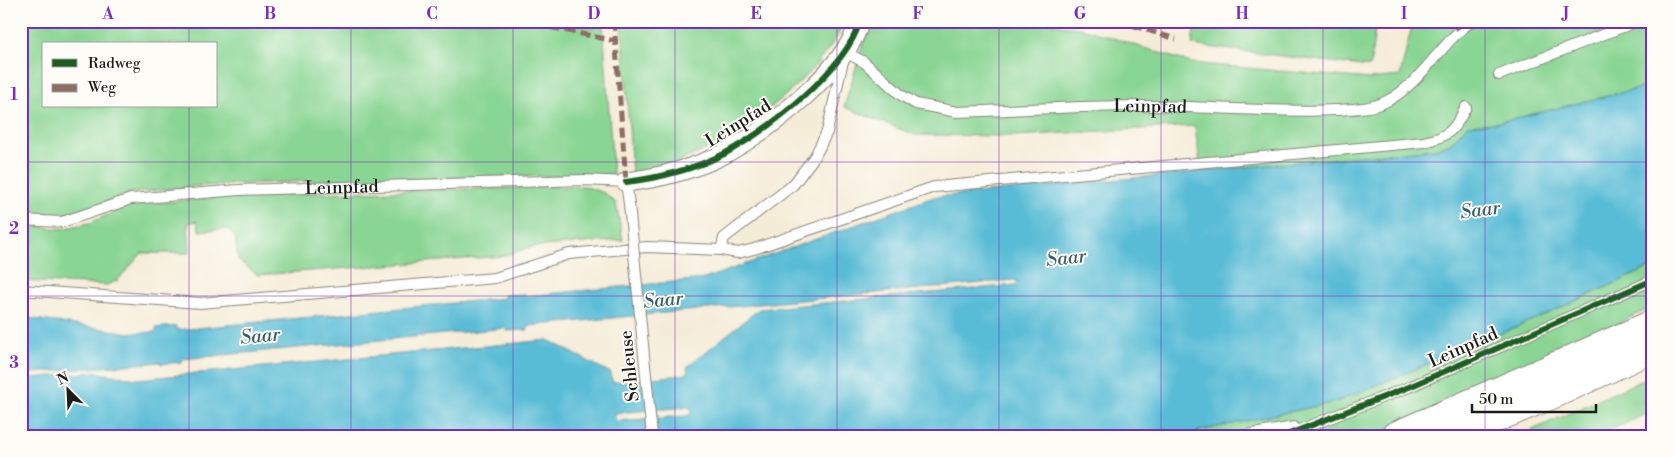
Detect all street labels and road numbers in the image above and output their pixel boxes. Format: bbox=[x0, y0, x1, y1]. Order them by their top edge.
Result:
street label: Leinpfad bbox=[701, 94, 776, 153]
street label: Leinpfad bbox=[1113, 95, 1188, 119]
street label: Leinpfad bbox=[305, 175, 380, 200]
street label: Leinpfad bbox=[1425, 322, 1502, 373]
street label: Schleuse bbox=[614, 329, 645, 403]

